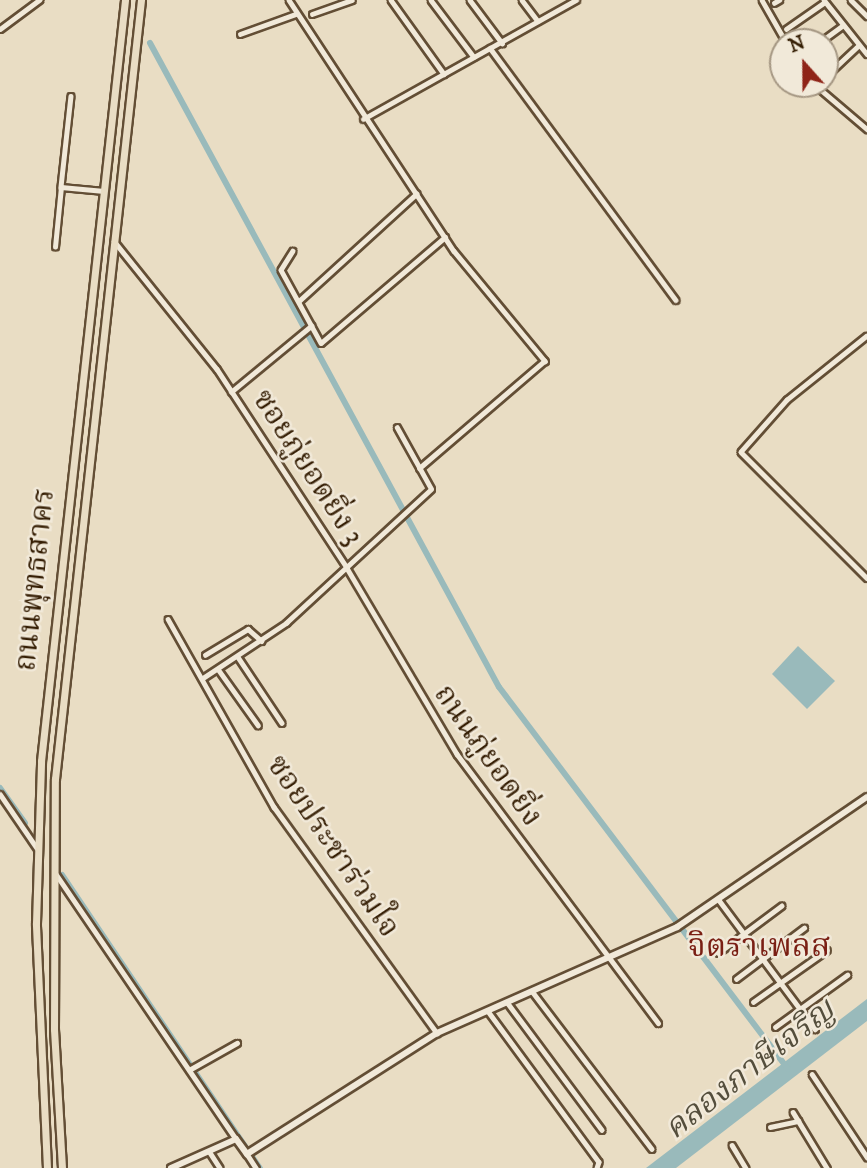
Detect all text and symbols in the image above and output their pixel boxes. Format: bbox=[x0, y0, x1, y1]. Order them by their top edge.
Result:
north arrow bbox=[769, 28, 839, 98]
text: N bbox=[786, 31, 808, 58]
street label: ซอยภู่ยอดยิ่ง 3 bbox=[243, 384, 371, 552]
street label: ถนนพุทธสาคร bbox=[9, 487, 63, 673]
street label: ถนนภู่ยอดยิ่ง bbox=[425, 678, 549, 834]
street label: ซอยประชาร่วมใจ bbox=[258, 749, 406, 945]
district label: จิตราเพลส bbox=[687, 928, 831, 966]
water label: คลองภาษีเจริญ bbox=[657, 992, 843, 1148]

